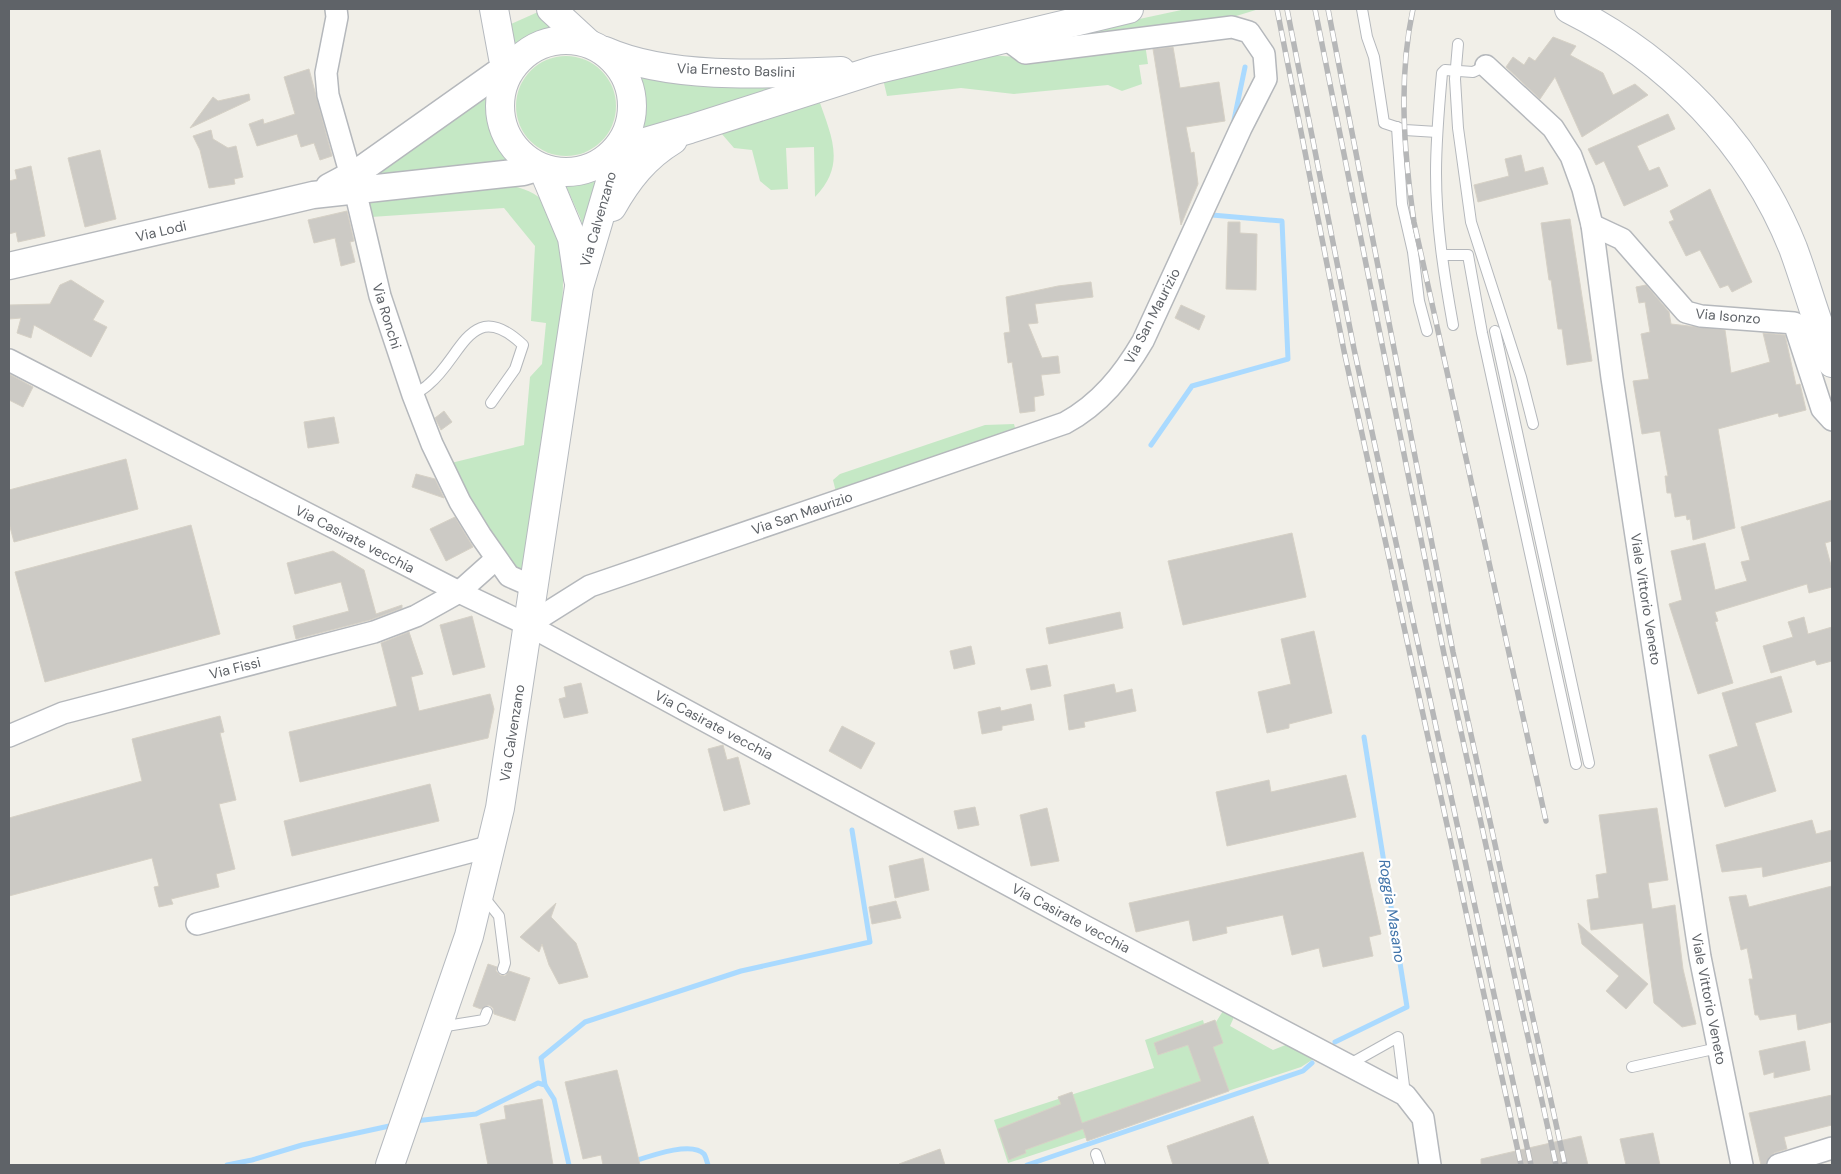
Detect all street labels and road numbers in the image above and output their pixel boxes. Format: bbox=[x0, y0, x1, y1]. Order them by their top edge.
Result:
street label: Via Ernesto Baslini bbox=[677, 59, 795, 81]
street label: Via Calvenzano bbox=[576, 169, 620, 269]
street label: Via Lodi bbox=[134, 216, 188, 246]
street label: Via San Maurizio bbox=[1120, 265, 1184, 367]
street label: Via Ronchi bbox=[368, 281, 406, 351]
street label: Via Isonzo bbox=[1695, 304, 1761, 328]
street label: Via San Maurizio bbox=[749, 487, 855, 539]
street label: Via Casirate vecchia bbox=[292, 501, 418, 577]
street label: Viale Vittorio Veneto bbox=[1627, 532, 1665, 666]
street label: Via Fissi bbox=[207, 653, 263, 683]
street label: Via Calvenzano bbox=[495, 683, 529, 783]
street label: Via Casirate vecchia bbox=[652, 686, 776, 764]
street label: Via Casirate vecchia bbox=[1009, 879, 1133, 957]
street label: Viale Vittorio Veneto bbox=[1687, 932, 1731, 1066]

